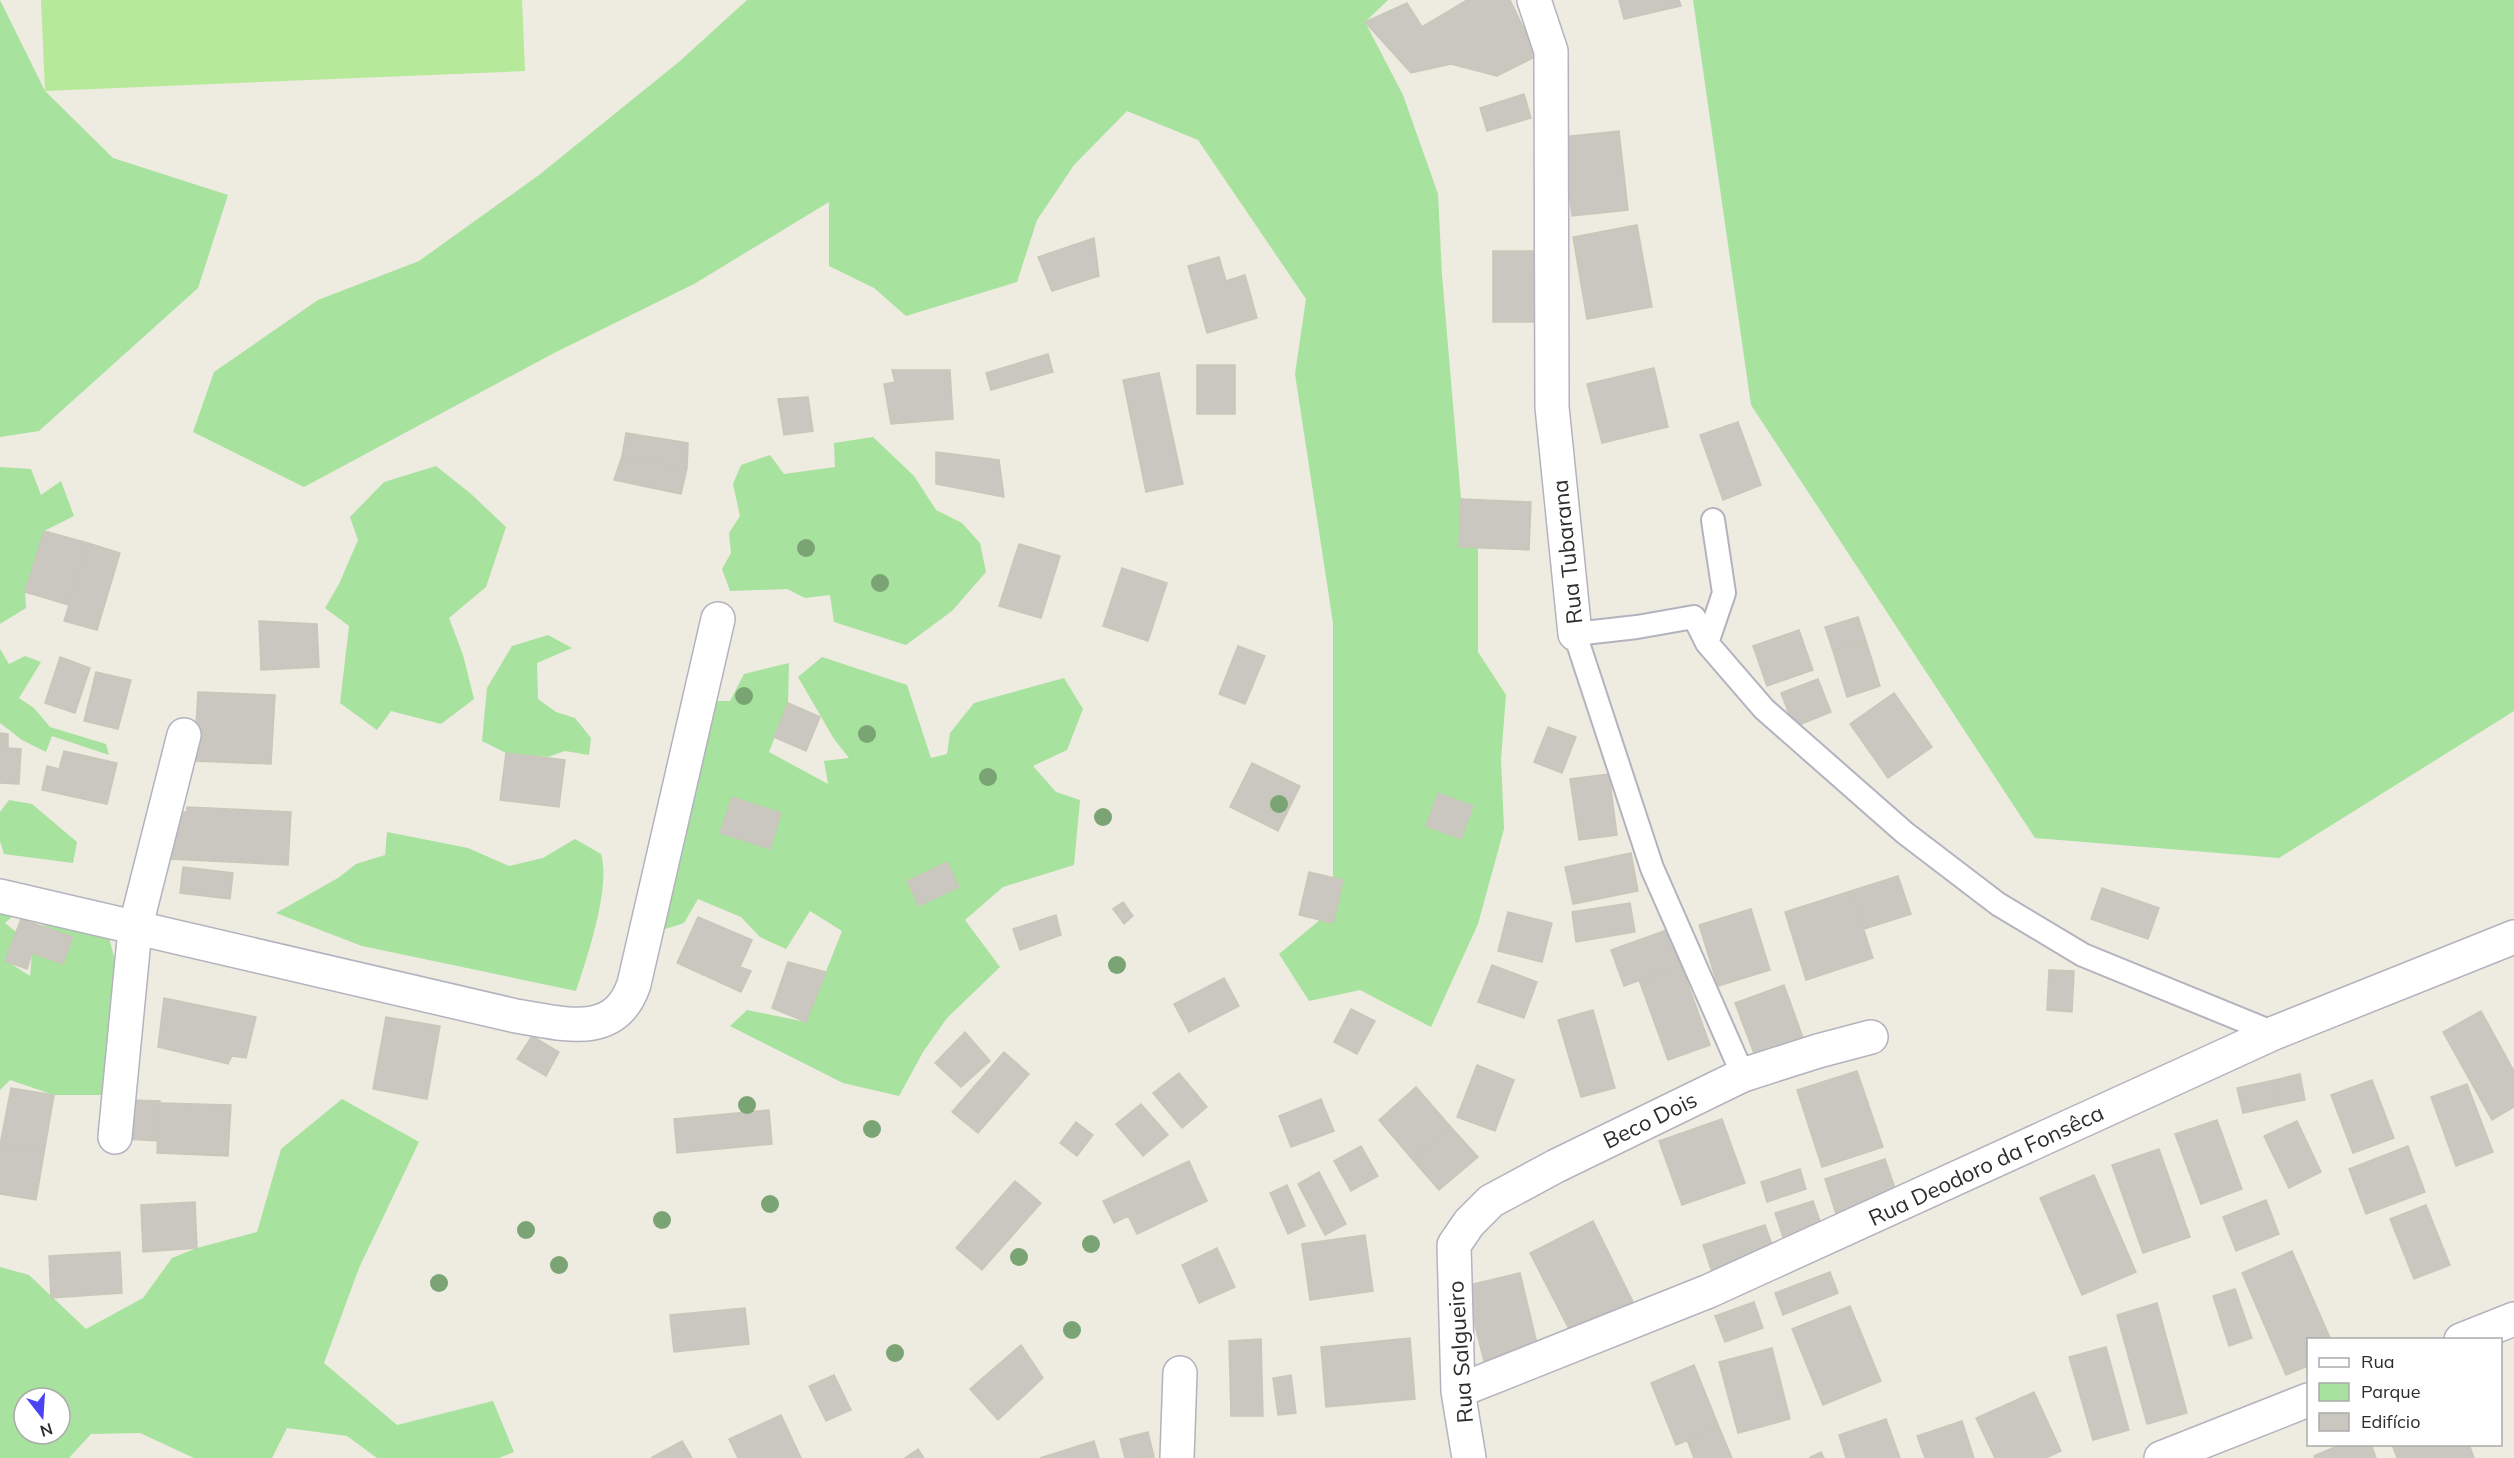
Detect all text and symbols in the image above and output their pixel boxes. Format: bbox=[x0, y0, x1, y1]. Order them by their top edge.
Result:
street label: Rua Tubarana bbox=[1546, 479, 1588, 625]
street label: Beco Dois bbox=[1598, 1085, 1702, 1155]
street label: Rua Deodoro da Fonsêca bbox=[1864, 1098, 2108, 1232]
street label: Rua Salgueiro bbox=[1441, 1280, 1479, 1424]
legend bbox=[2307, 1338, 2502, 1446]
text: Rua bbox=[2361, 1350, 2395, 1373]
text: Parque bbox=[2361, 1380, 2420, 1403]
north arrow bbox=[12, 1386, 72, 1446]
text: Edifício bbox=[2361, 1410, 2420, 1433]
text: N bbox=[38, 1419, 55, 1442]

